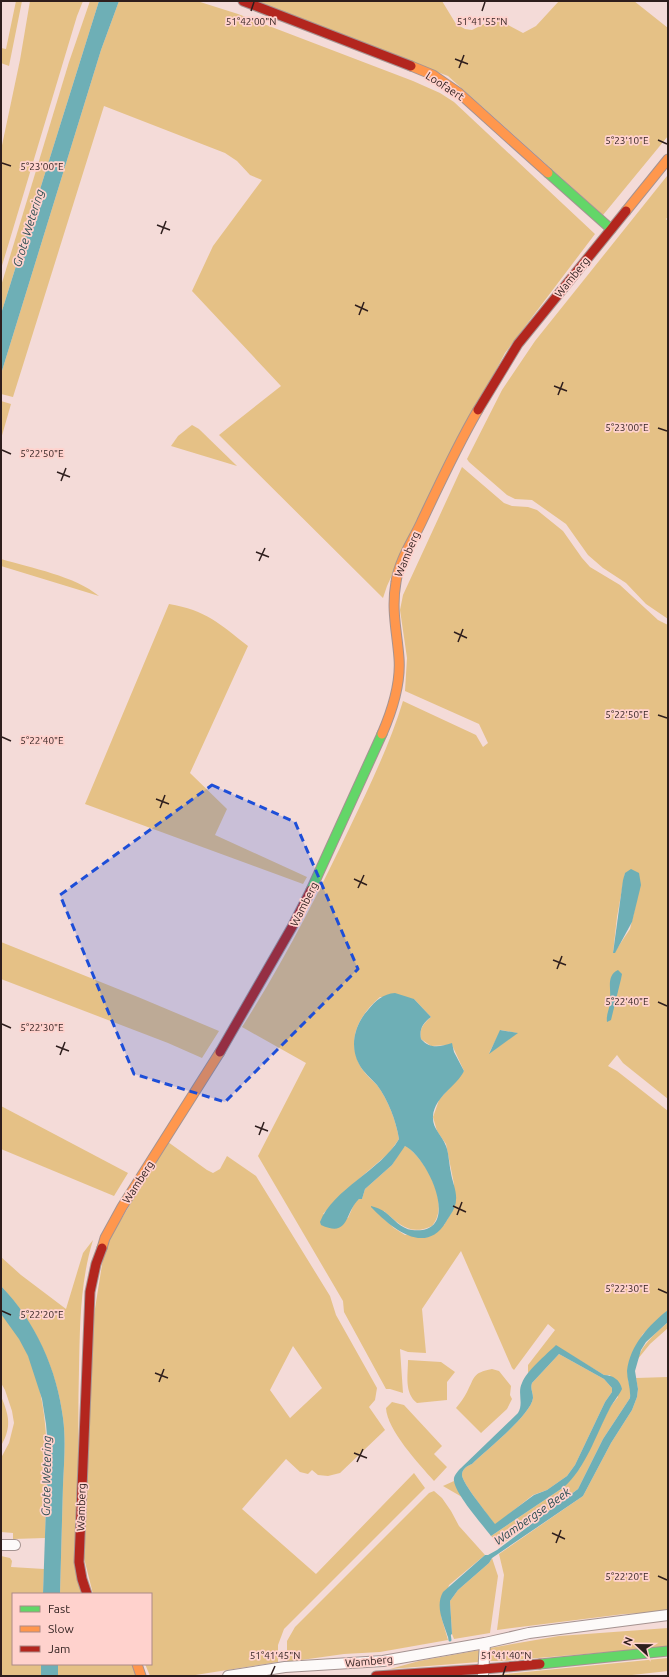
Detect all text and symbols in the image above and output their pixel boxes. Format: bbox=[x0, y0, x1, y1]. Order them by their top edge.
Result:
text: 51°42'00"N bbox=[226, 16, 276, 27]
text: 51°41'55"N bbox=[457, 16, 507, 27]
street label: Loofaert bbox=[424, 69, 467, 103]
text: 5°23'10"E bbox=[605, 135, 649, 146]
text: 5°23'00"E bbox=[20, 161, 64, 172]
water label: Grote Wetering bbox=[10, 187, 46, 268]
street label: Wamberg bbox=[552, 255, 592, 299]
text: 5°23'00"E bbox=[605, 422, 649, 433]
text: 5°22'50"E bbox=[20, 448, 64, 459]
street label: Wamberg bbox=[392, 530, 422, 578]
text: 5°22'50"E bbox=[605, 709, 649, 720]
text: 5°22'40"E bbox=[20, 735, 64, 746]
street label: Wamberg bbox=[288, 880, 320, 928]
text: 5°22'40"E bbox=[605, 996, 649, 1007]
text: 5°22'30"E bbox=[20, 1022, 64, 1033]
street label: Wamberg bbox=[120, 1159, 156, 1205]
text: 5°22'30"E bbox=[605, 1283, 649, 1294]
text: 5°22'20"E bbox=[20, 1309, 64, 1320]
water label: Grote Wetering bbox=[39, 1435, 53, 1516]
street label: Wamberg bbox=[74, 1483, 88, 1531]
water label: Wambergse Beek bbox=[491, 1484, 573, 1547]
text: 5°22'20"E bbox=[605, 1571, 649, 1582]
legend bbox=[12, 1593, 152, 1665]
text: Fast bbox=[48, 1602, 70, 1615]
text: Slow bbox=[48, 1622, 74, 1635]
north arrow bbox=[617, 1625, 657, 1665]
text: N bbox=[621, 1635, 635, 1647]
text: Jam bbox=[48, 1642, 70, 1655]
text: 51°41'45"N bbox=[250, 1650, 300, 1661]
text: 51°41'40"N bbox=[481, 1650, 531, 1661]
street label: Wamberg bbox=[345, 1653, 393, 1669]

